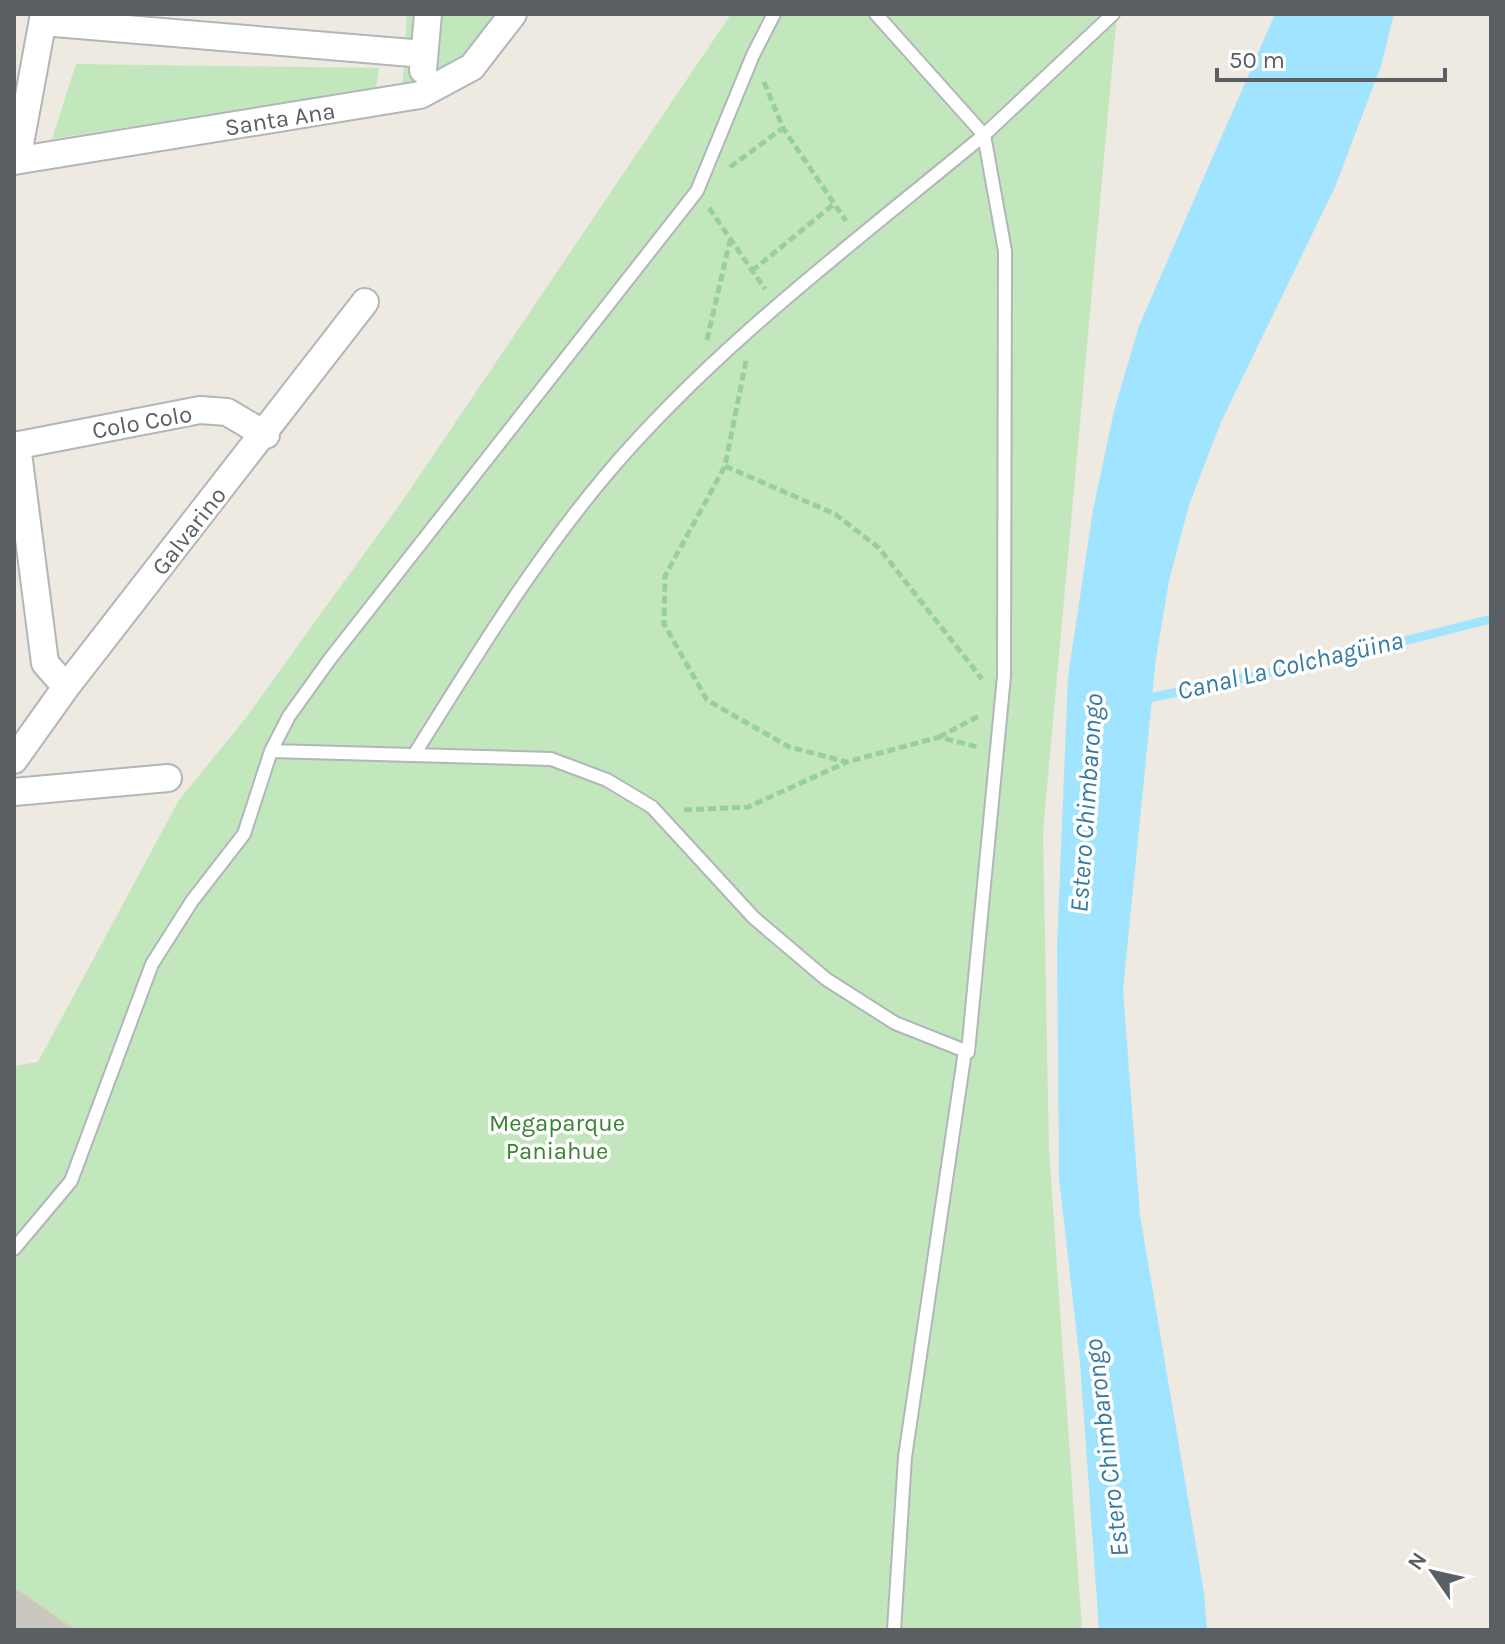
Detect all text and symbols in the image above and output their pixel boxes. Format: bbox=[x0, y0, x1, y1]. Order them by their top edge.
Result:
scale bar bbox=[1217, 32, 1445, 82]
text: 50 m bbox=[1229, 46, 1285, 74]
street label: Santa Ana bbox=[223, 96, 337, 142]
street label: Colo Colo bbox=[90, 399, 194, 445]
street label: Galvarino bbox=[146, 481, 232, 581]
water label: Canal La Colchagüina bbox=[1174, 624, 1406, 707]
water label: Estero Chimbarongo bbox=[1063, 692, 1110, 914]
park label: Megaparque Paniahue bbox=[489, 1109, 625, 1165]
water label: Estero Chimbarongo bbox=[1078, 1337, 1135, 1559]
north arrow bbox=[1393, 1532, 1473, 1612]
text: N bbox=[1402, 1548, 1432, 1575]

